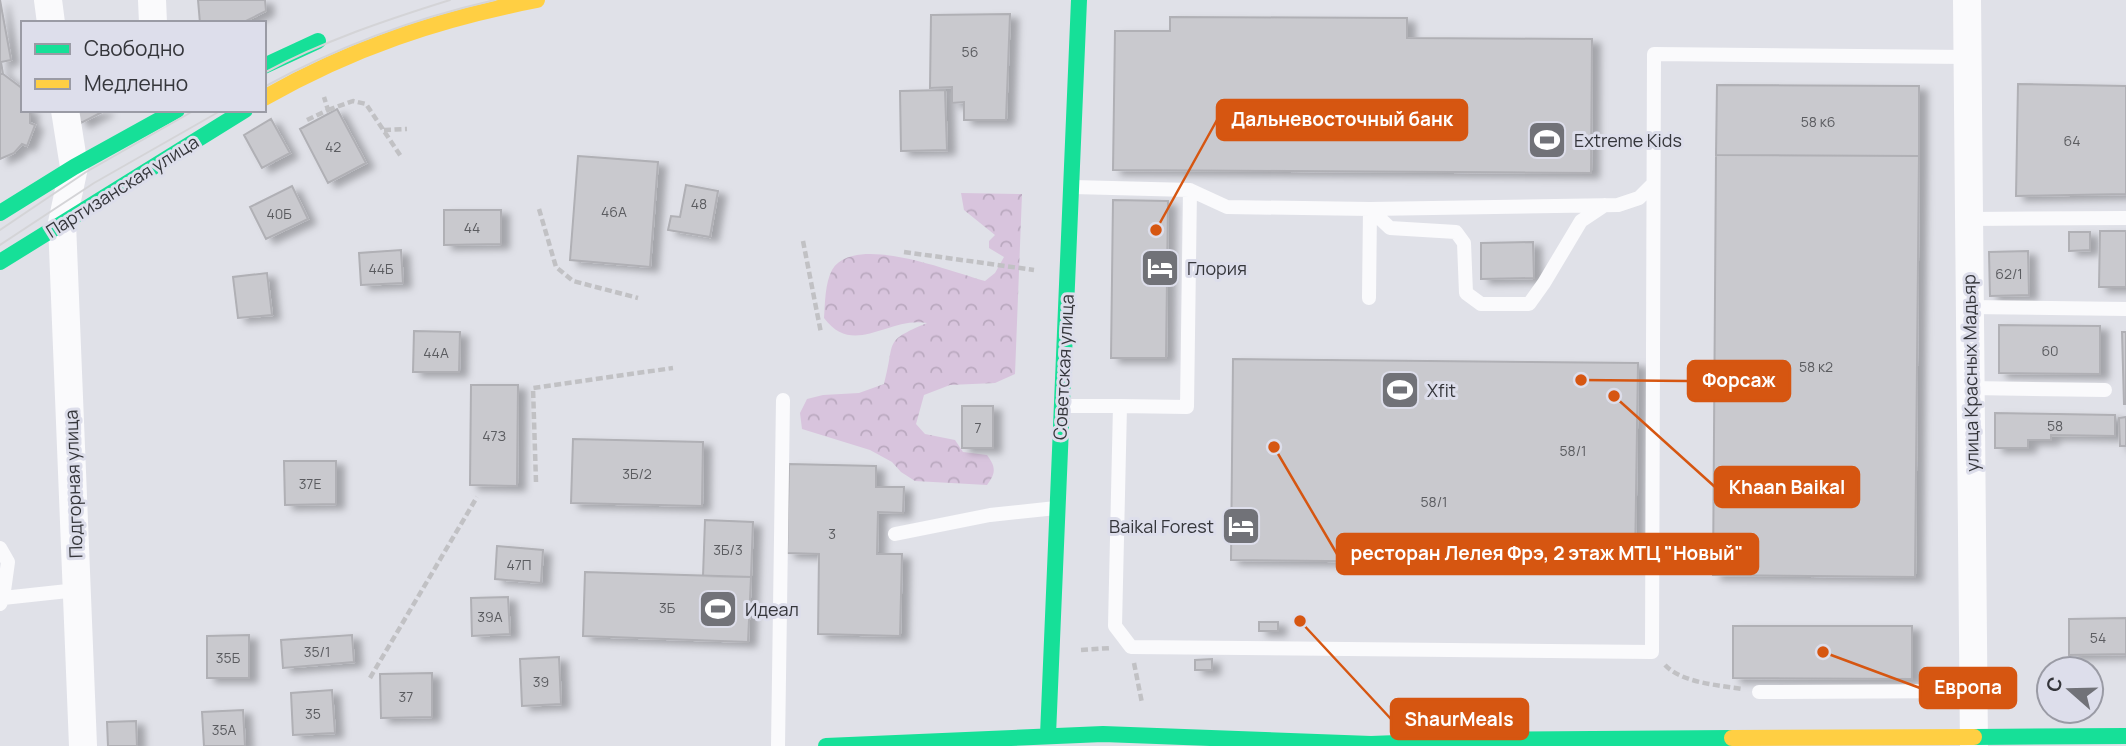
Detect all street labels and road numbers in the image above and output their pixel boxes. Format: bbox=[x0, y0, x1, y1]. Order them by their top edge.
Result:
street label: Партизанская улица bbox=[41, 129, 203, 243]
street label: улица Красных Мадьяр bbox=[1956, 274, 1984, 472]
street label: Советская улица bbox=[1047, 294, 1079, 440]
street label: Подгорная улица bbox=[58, 409, 88, 559]

